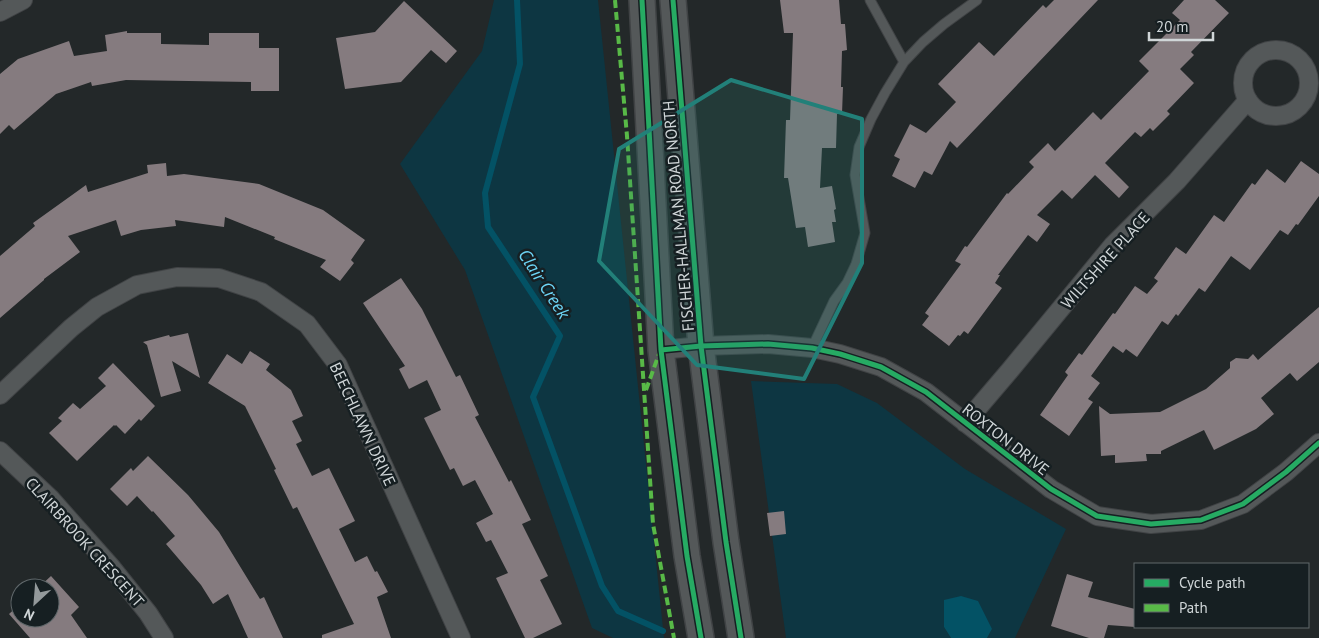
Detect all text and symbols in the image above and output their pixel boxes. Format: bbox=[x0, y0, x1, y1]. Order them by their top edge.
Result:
scale bar bbox=[1149, 10, 1213, 42]
text: 20 m bbox=[1156, 17, 1189, 36]
street label: FISCHER-HALLMAN ROAD NORTH bbox=[658, 100, 698, 332]
street label: WILTSHIRE PLACE bbox=[1056, 207, 1154, 313]
water label: Clair Creek bbox=[513, 244, 576, 324]
street label: BEECHLAWN DRIVE bbox=[326, 359, 400, 489]
street label: ROXTON DRIVE bbox=[959, 399, 1053, 479]
street label: CLAIRBROOK CRESCENT bbox=[21, 473, 149, 611]
legend bbox=[1134, 563, 1309, 628]
text: Cycle path bbox=[1179, 573, 1245, 592]
north arrow bbox=[10, 578, 60, 628]
text: Path bbox=[1179, 598, 1208, 617]
text: N bbox=[21, 605, 37, 625]

